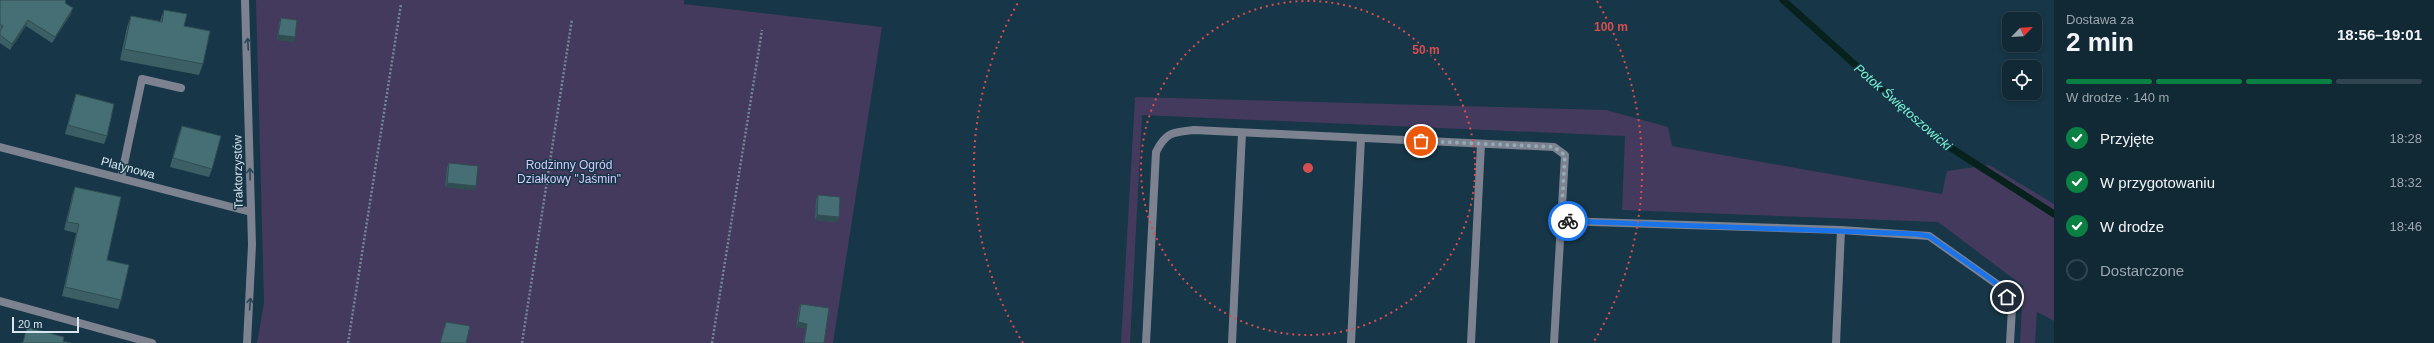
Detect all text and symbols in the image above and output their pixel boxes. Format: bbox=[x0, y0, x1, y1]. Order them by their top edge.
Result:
north arrow bbox=[2002, 12, 2042, 52]
map controls bbox=[2002, 12, 2042, 100]
text: Dostawa za bbox=[2066, 12, 2134, 27]
text: 100 m bbox=[1594, 20, 1628, 34]
text: 18:56–19:01 bbox=[2337, 26, 2422, 43]
text: 2 min bbox=[2066, 27, 2134, 57]
one-way arrow bbox=[244, 38, 251, 51]
text: 50 m bbox=[1412, 43, 1440, 57]
button: locate bbox=[2002, 60, 2042, 100]
water label: Potok Świętoszowicki bbox=[1851, 61, 1956, 154]
text: W drodze · 140 m bbox=[2066, 90, 2169, 105]
pin bbox=[1404, 124, 1438, 158]
icon: check bbox=[2066, 127, 2088, 149]
icon: bag bbox=[1410, 130, 1432, 152]
text: Przyjęte bbox=[2100, 130, 2154, 147]
text: 18:28 bbox=[2389, 131, 2422, 146]
street label: Traktorzystów bbox=[230, 134, 246, 209]
street label: Platynowa bbox=[99, 154, 157, 182]
park label: Rodzinny Ogród Działkowy "Jaśmin" bbox=[517, 158, 621, 186]
centre of rings bbox=[1301, 161, 1315, 175]
one-way arrow bbox=[246, 168, 254, 181]
icon: check bbox=[2066, 171, 2088, 193]
text: W przygotowaniu bbox=[2100, 174, 2215, 191]
text: 18:32 bbox=[2389, 175, 2422, 190]
courier bbox=[1548, 201, 1588, 241]
icon: bike bbox=[1557, 210, 1579, 232]
icon: check bbox=[2066, 215, 2088, 237]
text: W drodze bbox=[2100, 218, 2164, 235]
text: 18:46 bbox=[2389, 219, 2422, 234]
text: Dostarczone bbox=[2100, 262, 2184, 279]
pin bbox=[1990, 280, 2024, 314]
icon: home bbox=[1996, 286, 2018, 308]
one-way arrow bbox=[247, 298, 254, 311]
scale bar bbox=[12, 315, 79, 334]
text: 20 m bbox=[18, 318, 42, 330]

